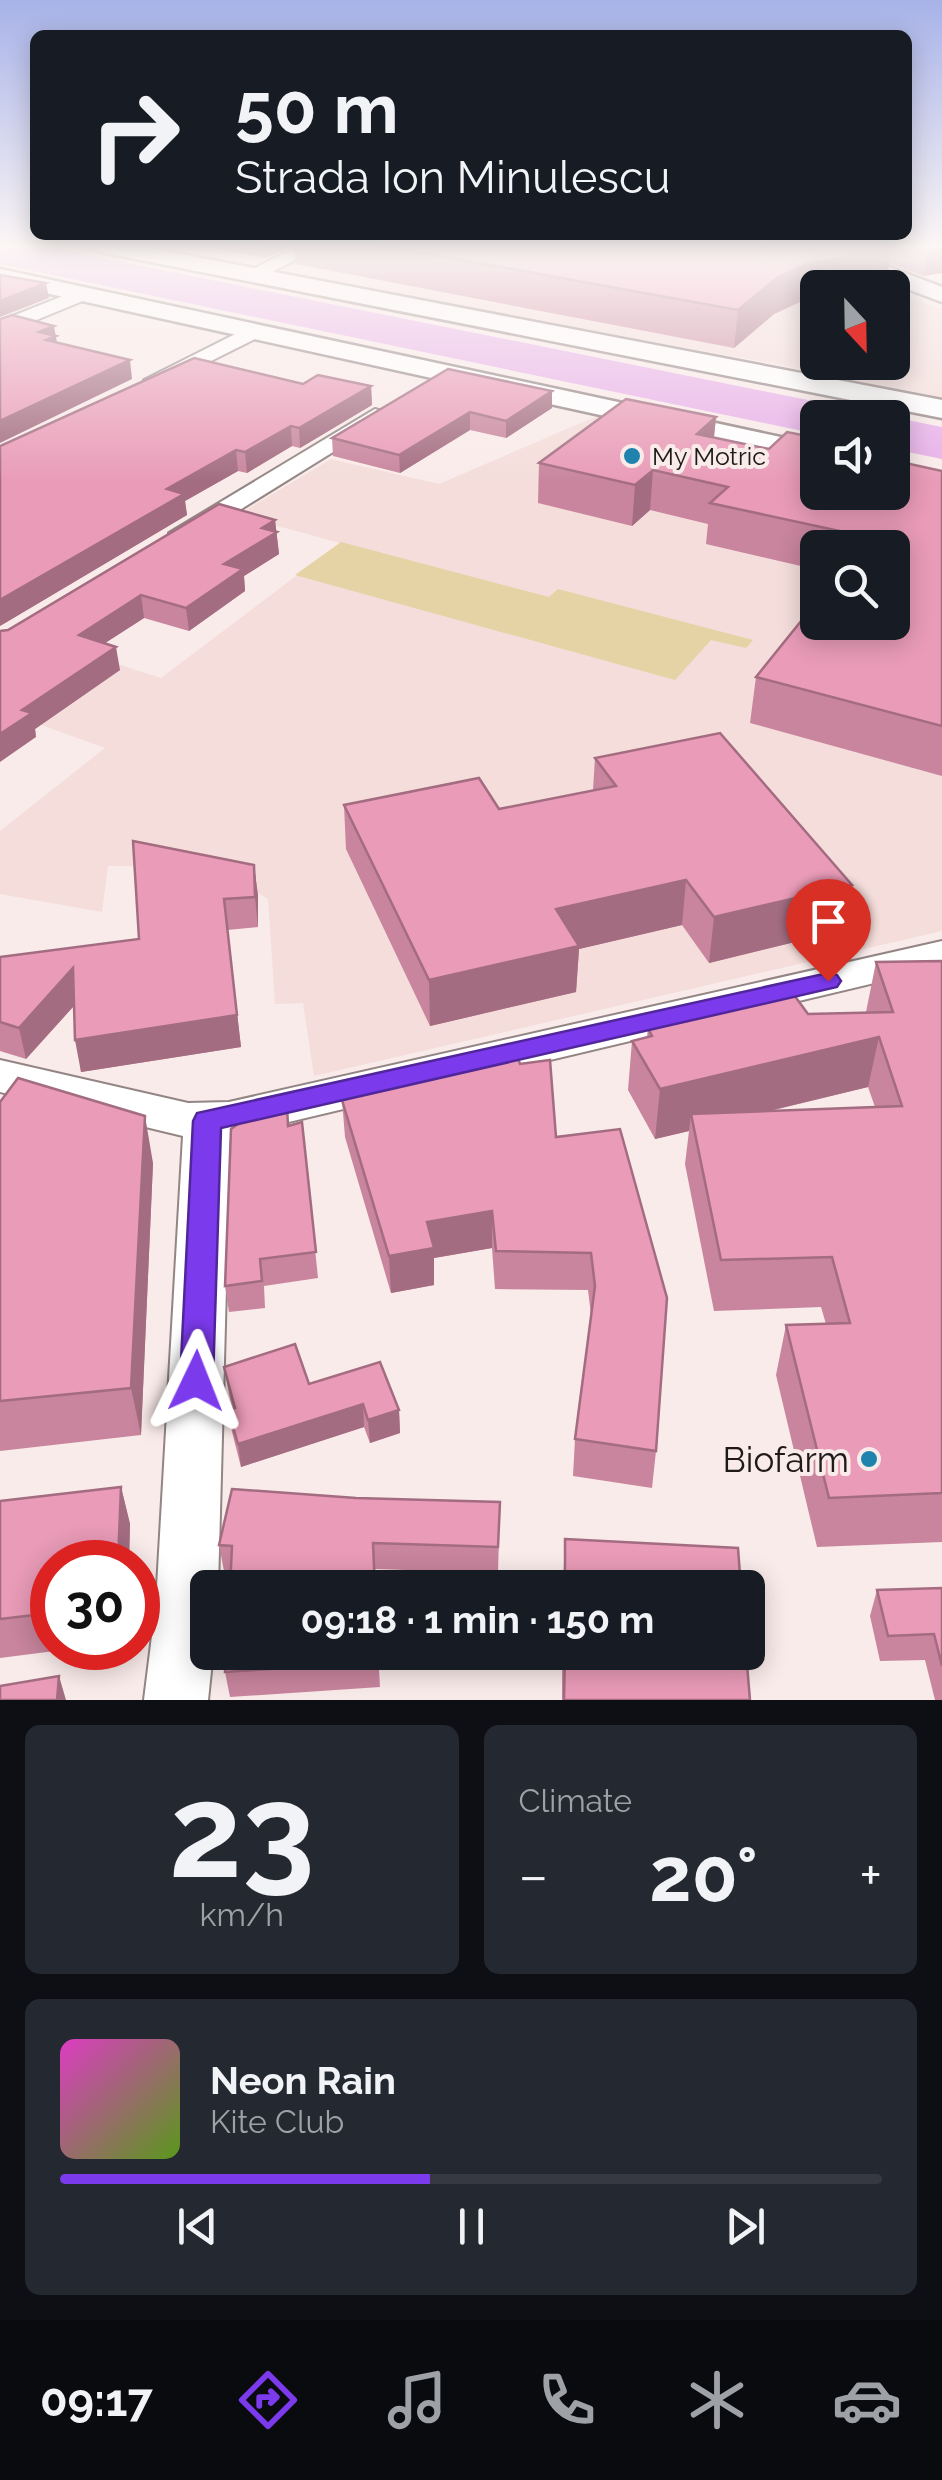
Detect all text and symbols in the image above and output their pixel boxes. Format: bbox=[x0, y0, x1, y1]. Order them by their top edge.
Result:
text: 50 m bbox=[235, 67, 399, 149]
icon: right bbox=[70, 70, 200, 200]
text: Strada Ion Minulescu bbox=[235, 151, 671, 204]
north arrow bbox=[800, 270, 910, 380]
map controls bbox=[800, 270, 910, 640]
button: sound bbox=[800, 400, 910, 510]
place label: My Motric bbox=[652, 441, 766, 471]
marker: My Motric bbox=[621, 445, 643, 467]
button: search bbox=[800, 530, 910, 640]
pin bbox=[786, 879, 871, 982]
icon: arrive bbox=[801, 894, 856, 949]
position arrow bbox=[144, 1329, 248, 1433]
place label: Biofarm bbox=[723, 1439, 849, 1480]
marker: Biofarm bbox=[858, 1448, 880, 1470]
speed limit sign: 30 bbox=[30, 1540, 160, 1670]
text: 09:18 · 1 min · 150 m bbox=[301, 1597, 654, 1642]
text: 23 bbox=[169, 1755, 315, 1907]
text: Climate bbox=[519, 1782, 632, 1819]
text: 20° bbox=[649, 1830, 758, 1919]
text: − bbox=[519, 1843, 548, 1908]
text: + bbox=[859, 1843, 882, 1908]
text: km/h bbox=[200, 1896, 284, 1933]
text: Neon Rain bbox=[210, 2058, 396, 2103]
text: Kite Club bbox=[210, 2103, 344, 2140]
icon: previous bbox=[170, 2199, 225, 2254]
icon: pause bbox=[444, 2199, 499, 2254]
icon: next bbox=[718, 2199, 773, 2254]
icon: directions bbox=[233, 2365, 303, 2435]
icon: music bbox=[382, 2365, 452, 2435]
icon: phone bbox=[532, 2365, 602, 2435]
icon: climate bbox=[682, 2365, 752, 2435]
icon: car bbox=[832, 2365, 902, 2435]
text: 09:17 bbox=[40, 2374, 153, 2427]

